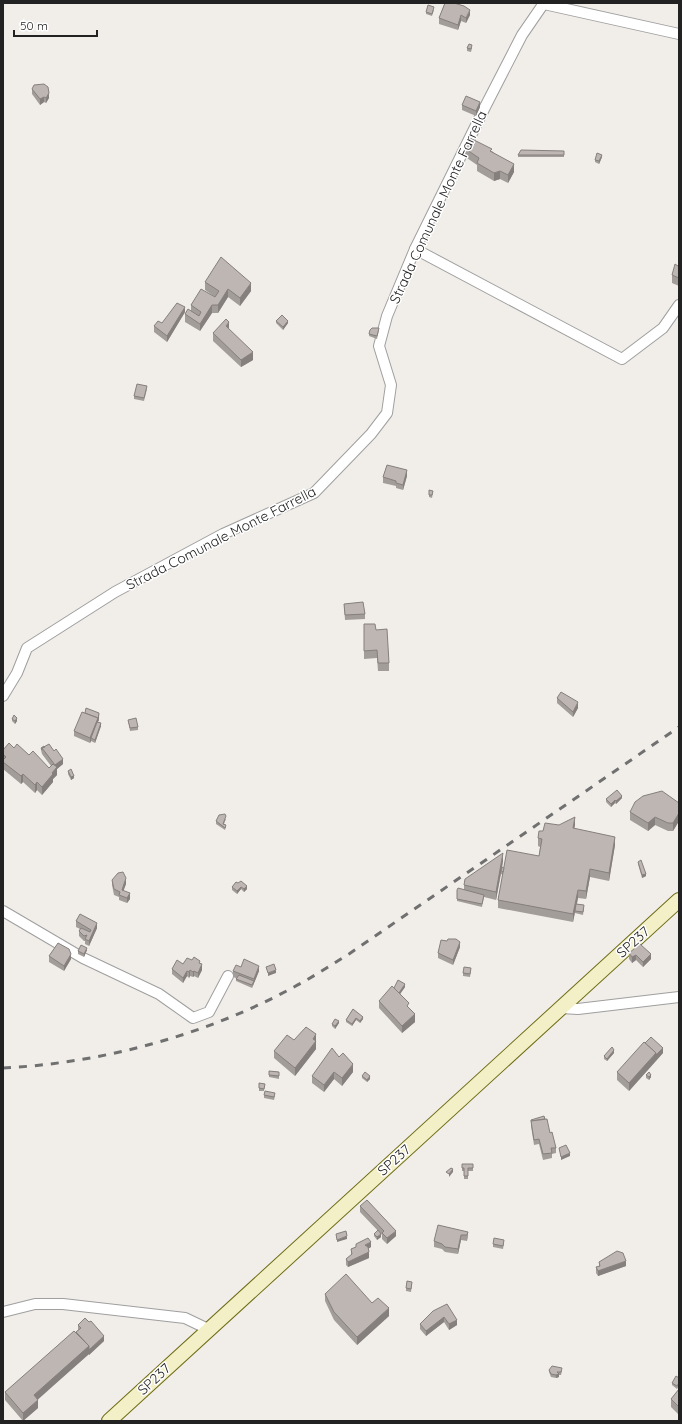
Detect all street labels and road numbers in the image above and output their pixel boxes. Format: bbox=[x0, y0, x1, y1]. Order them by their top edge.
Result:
street label: Strada Comunale Monte Farrella bbox=[385, 108, 491, 306]
street label: Strada Comunale Monte Farrella bbox=[123, 482, 319, 594]
street label: SP237 bbox=[613, 922, 653, 962]
street label: SP237 bbox=[374, 1140, 414, 1180]
street label: SP237 bbox=[134, 1359, 174, 1399]

